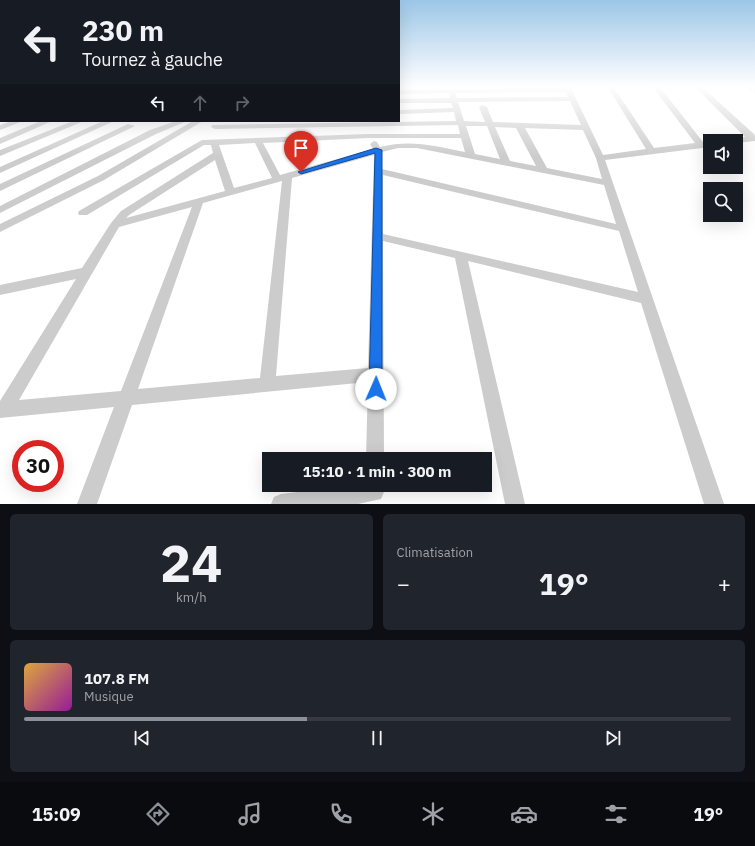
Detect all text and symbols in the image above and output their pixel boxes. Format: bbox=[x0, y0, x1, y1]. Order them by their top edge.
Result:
text: 230 m bbox=[82, 12, 164, 49]
icon: left bbox=[16, 16, 68, 68]
text: Tournez à gauche bbox=[82, 48, 223, 71]
icon: left bbox=[147, 92, 169, 114]
icon: ahead bbox=[189, 92, 211, 114]
icon: right bbox=[231, 92, 253, 114]
pin bbox=[284, 131, 318, 172]
map controls bbox=[703, 134, 743, 222]
button: sound bbox=[703, 134, 743, 174]
icon: arrive bbox=[290, 137, 312, 159]
button: search bbox=[703, 182, 743, 222]
position arrow bbox=[355, 368, 397, 410]
speed limit sign: 30 bbox=[12, 440, 64, 492]
text: 15:10 · 1 min · 300 m bbox=[303, 462, 451, 481]
text: 24 bbox=[160, 529, 222, 596]
text: Climatisation bbox=[397, 544, 473, 561]
text: 19° bbox=[539, 564, 589, 603]
text: − bbox=[397, 569, 410, 598]
text: + bbox=[718, 569, 731, 598]
text: km/h bbox=[176, 589, 207, 606]
text: 107.8 FM bbox=[84, 669, 149, 688]
text: Musique bbox=[84, 688, 134, 705]
icon: previous bbox=[131, 727, 153, 749]
icon: pause bbox=[366, 727, 388, 749]
icon: next bbox=[602, 727, 624, 749]
icon: directions bbox=[144, 800, 172, 828]
icon: music bbox=[236, 800, 264, 828]
icon: phone bbox=[327, 800, 355, 828]
icon: climate bbox=[419, 800, 447, 828]
icon: car bbox=[510, 800, 538, 828]
icon: filters bbox=[602, 800, 630, 828]
text: 15:09 bbox=[32, 803, 81, 826]
text: 19° bbox=[693, 803, 723, 826]

